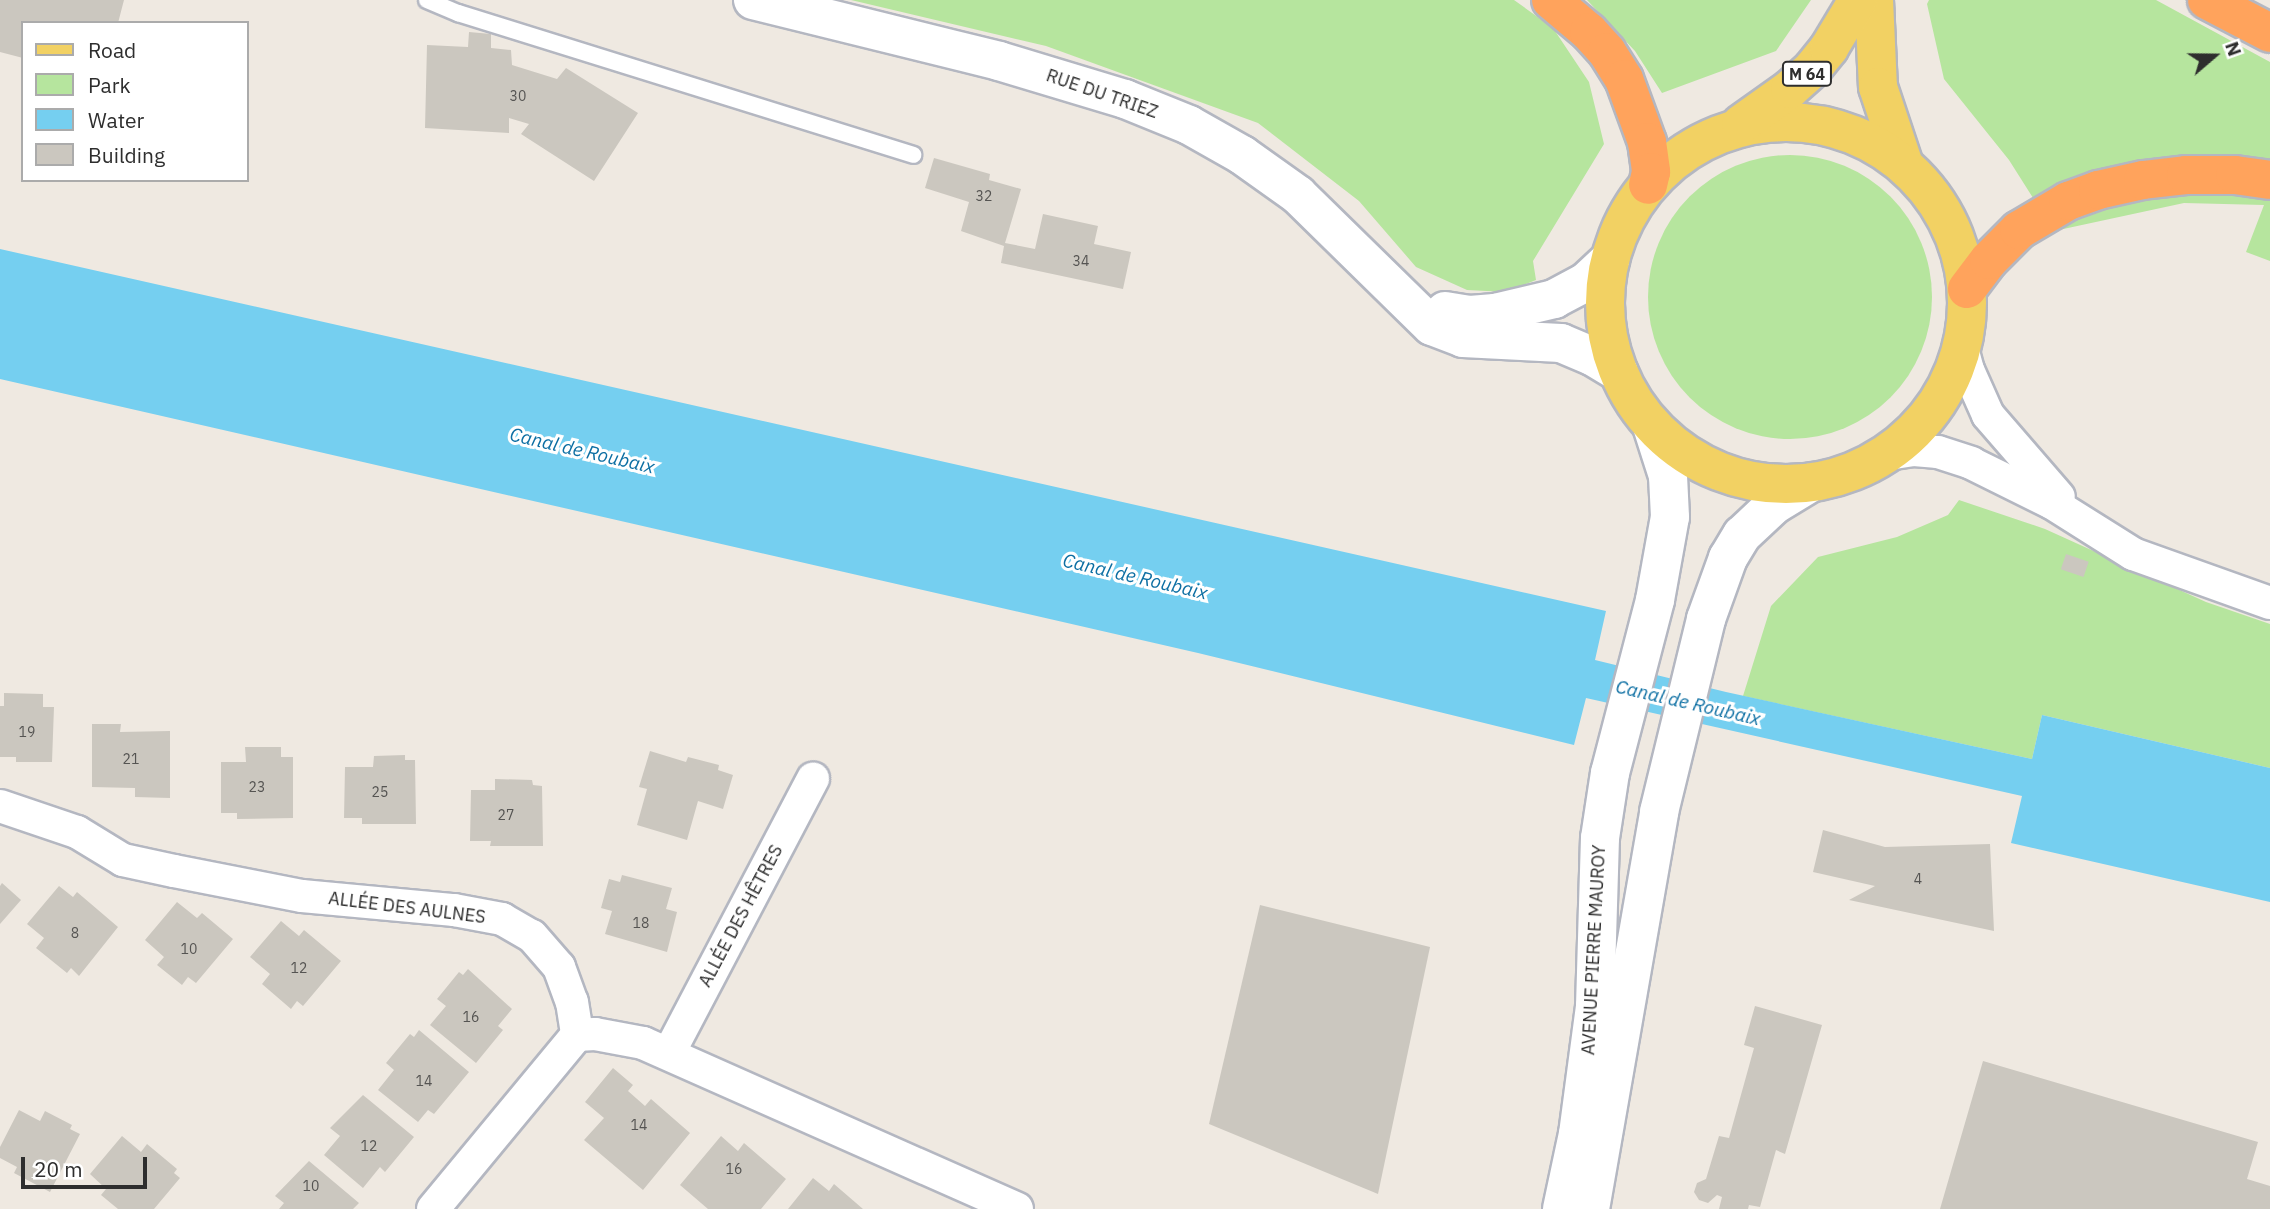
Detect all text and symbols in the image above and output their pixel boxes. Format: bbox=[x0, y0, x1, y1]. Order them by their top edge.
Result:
legend bbox=[21, 21, 248, 182]
north arrow bbox=[2179, 21, 2249, 91]
text: Road bbox=[88, 36, 136, 64]
text: N bbox=[2220, 38, 2247, 59]
road number: M 64 bbox=[1781, 61, 1833, 86]
street label: RUE DU TRIEZ bbox=[1043, 65, 1161, 123]
text: Park bbox=[88, 71, 131, 99]
house number: 30 bbox=[510, 88, 526, 104]
text: Water bbox=[88, 106, 144, 134]
text: Building bbox=[88, 141, 165, 169]
house number: 32 bbox=[976, 188, 992, 204]
house number: 34 bbox=[1073, 253, 1089, 269]
water label: Canal de Roubaix bbox=[507, 423, 657, 479]
water label: Canal de Roubaix bbox=[1060, 549, 1210, 605]
water label: Canal de Roubaix bbox=[1613, 675, 1763, 731]
house number: 19 bbox=[19, 724, 35, 740]
house number: 21 bbox=[123, 751, 139, 767]
house number: 23 bbox=[249, 779, 265, 795]
house number: 25 bbox=[372, 784, 388, 800]
house number: 27 bbox=[498, 807, 514, 823]
street label: ALLÉE DES HÊTRES bbox=[694, 841, 788, 991]
street label: AVENUE PIERRE MAUROY bbox=[1578, 844, 1610, 1056]
house number: 4 bbox=[1914, 871, 1922, 887]
street label: ALLÉE DES AULNES bbox=[327, 888, 487, 928]
house number: 18 bbox=[633, 915, 649, 931]
house number: 8 bbox=[71, 925, 79, 941]
house number: 10 bbox=[181, 941, 197, 957]
house number: 12 bbox=[291, 960, 307, 976]
house number: 16 bbox=[463, 1009, 479, 1025]
house number: 14 bbox=[416, 1073, 432, 1089]
house number: 14 bbox=[631, 1117, 647, 1133]
house number: 12 bbox=[361, 1138, 377, 1154]
scale bar bbox=[24, 1142, 150, 1186]
text: 20 m bbox=[34, 1155, 83, 1183]
house number: 16 bbox=[726, 1161, 742, 1177]
house number: 10 bbox=[303, 1178, 319, 1194]

